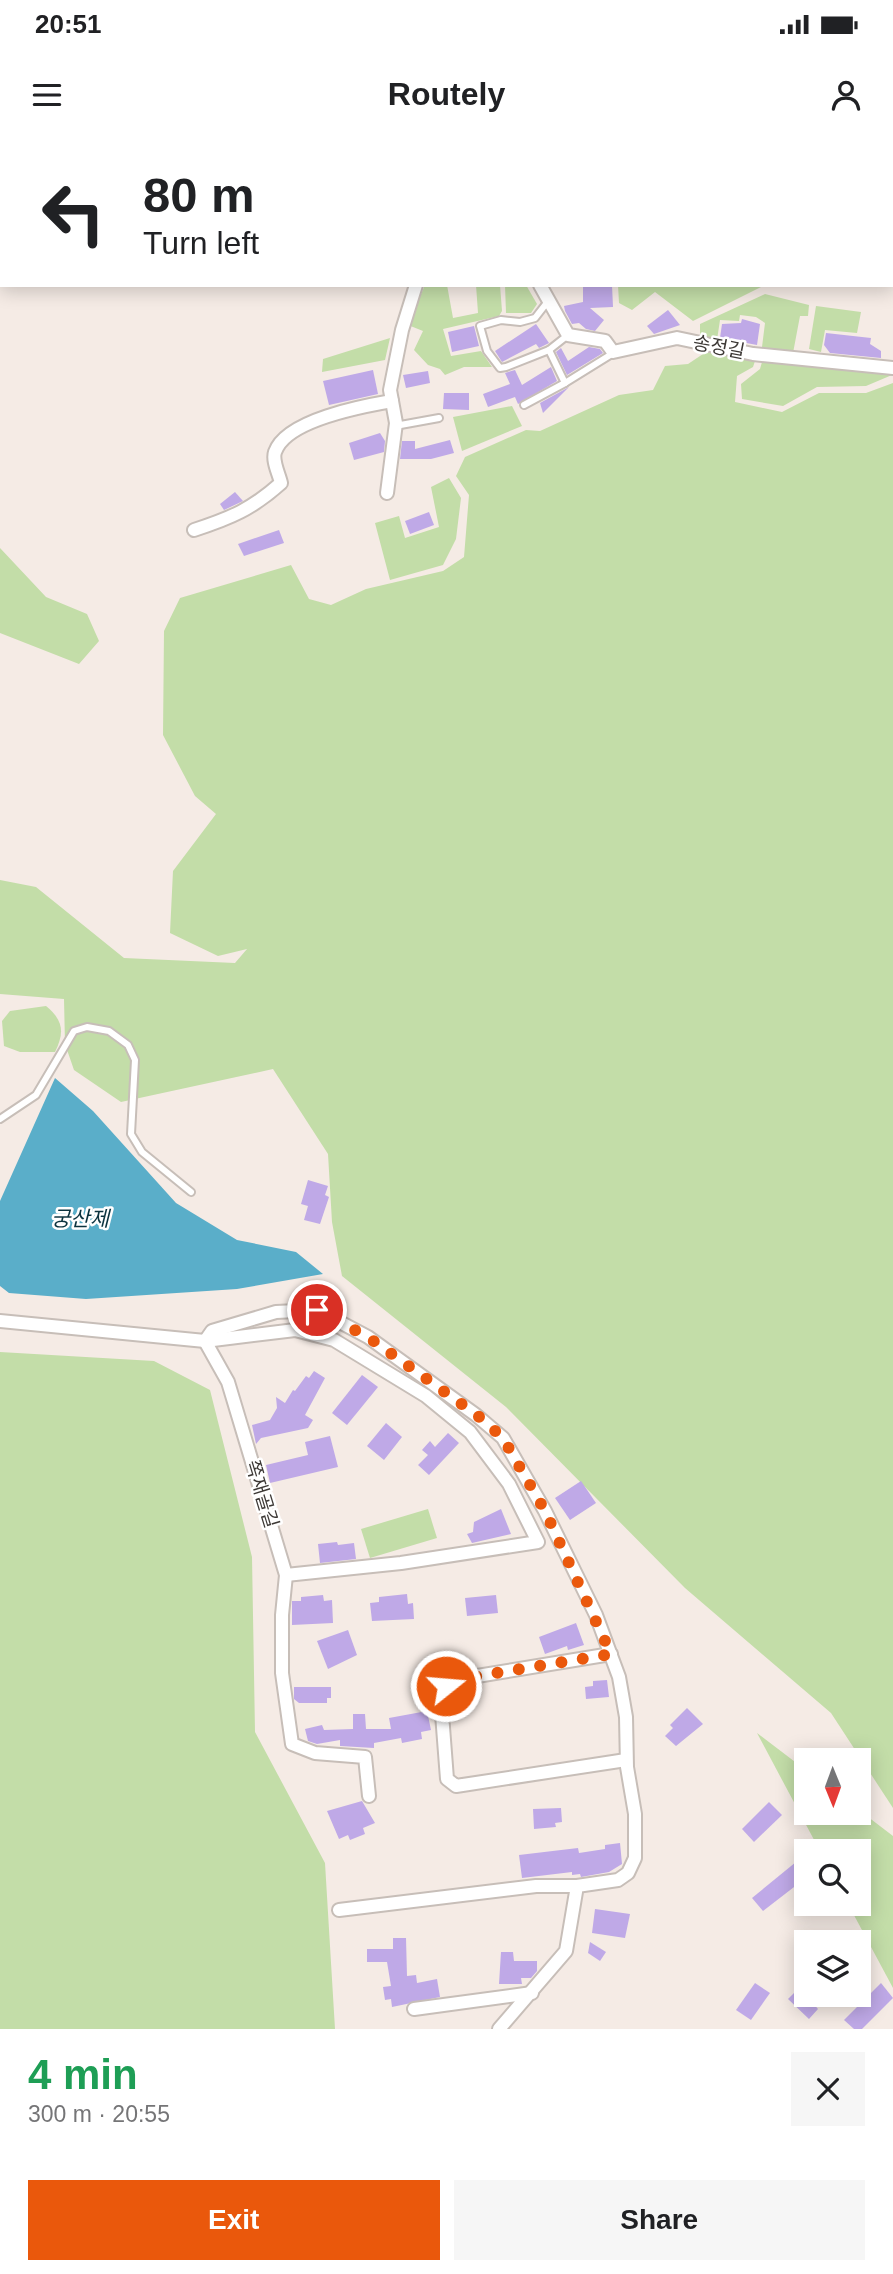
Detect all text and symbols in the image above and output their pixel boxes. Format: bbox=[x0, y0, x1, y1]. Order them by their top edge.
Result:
text: 20:51 bbox=[35, 9, 102, 39]
icon: menu bbox=[28, 76, 66, 114]
text: Routely bbox=[388, 76, 505, 112]
icon: person bbox=[827, 76, 865, 114]
icon: left bbox=[28, 168, 119, 259]
text: 80 m bbox=[143, 168, 255, 222]
text: Turn left bbox=[143, 225, 259, 261]
street label: 송정길 bbox=[691, 332, 747, 362]
water label: 궁산제 bbox=[51, 1207, 112, 1230]
pin bbox=[287, 1280, 347, 1340]
icon: arrive bbox=[298, 1291, 336, 1329]
street label: 쪽재골길 bbox=[242, 1457, 282, 1531]
position arrow bbox=[409, 1649, 483, 1723]
north arrow bbox=[794, 1748, 872, 1825]
map controls bbox=[794, 1748, 871, 2007]
button: search bbox=[794, 1839, 871, 1916]
button: layers bbox=[794, 1930, 871, 2007]
text: 4 min bbox=[28, 2051, 138, 2098]
button: close bbox=[791, 2052, 865, 2126]
text: 300 m · 20:55 bbox=[28, 2101, 170, 2127]
button: Exit bbox=[28, 2180, 440, 2260]
button: Share bbox=[454, 2180, 865, 2260]

